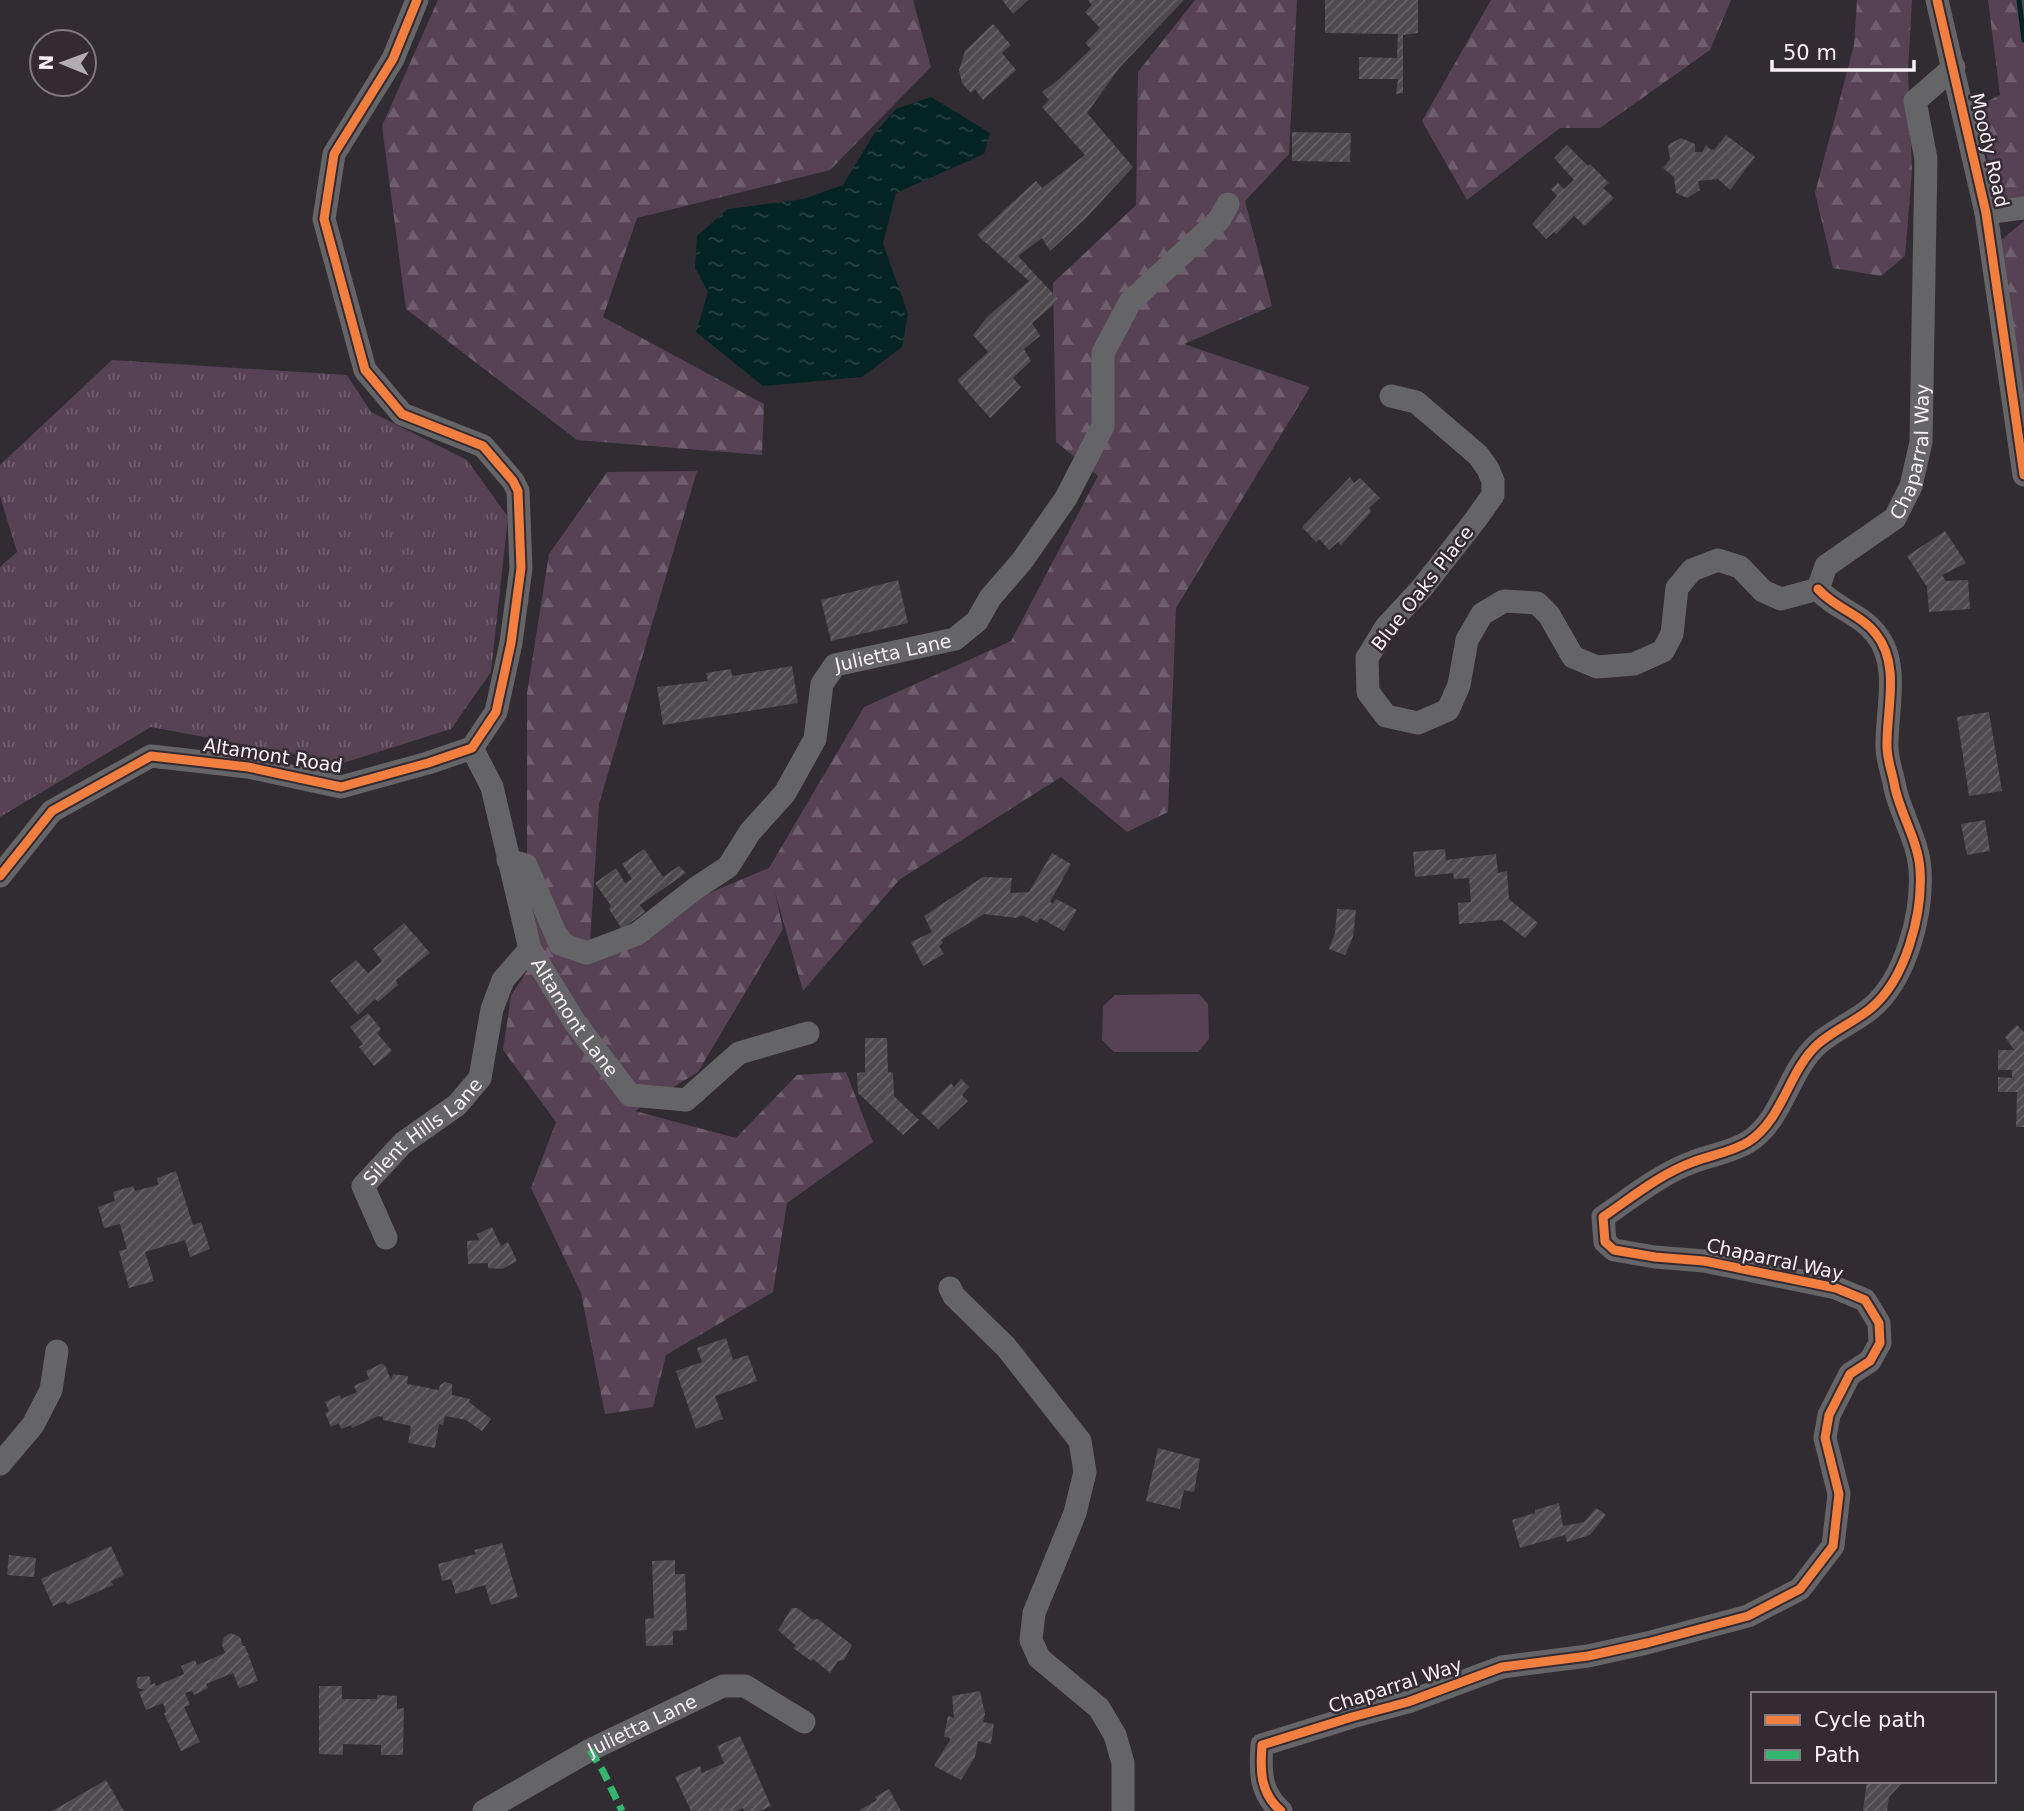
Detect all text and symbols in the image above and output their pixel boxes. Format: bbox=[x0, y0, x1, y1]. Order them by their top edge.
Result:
north arrow bbox=[28, 28, 98, 98]
scale bar bbox=[1772, 28, 1914, 72]
text: 50 m bbox=[1783, 41, 1837, 65]
text: N bbox=[35, 55, 57, 71]
street label: Moody Road bbox=[1966, 91, 2014, 209]
street label: Chaparral Way bbox=[1885, 383, 1933, 523]
street label: Blue Oaks Place bbox=[1366, 521, 1478, 655]
street label: Julietta Lane bbox=[832, 629, 953, 676]
street label: Altamont Road bbox=[202, 733, 344, 777]
street label: Altamont Lane bbox=[527, 954, 623, 1081]
street label: Silent Hills Lane bbox=[358, 1073, 486, 1190]
street label: Chaparral Way bbox=[1705, 1234, 1845, 1284]
street label: Chaparral Way bbox=[1325, 1653, 1465, 1717]
street label: Julietta Lane bbox=[583, 1689, 700, 1761]
legend bbox=[1751, 1692, 1996, 1783]
text: Cycle path bbox=[1814, 1708, 1926, 1732]
text: Path bbox=[1814, 1743, 1860, 1767]

